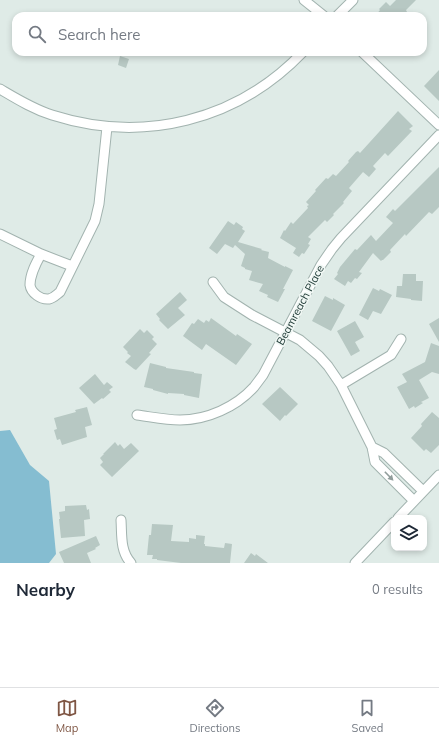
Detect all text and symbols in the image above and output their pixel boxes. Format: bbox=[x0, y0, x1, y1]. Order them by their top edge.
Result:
search box bbox=[12, 12, 427, 56]
icon: search bbox=[26, 23, 48, 45]
text: Search here bbox=[58, 25, 140, 44]
street label: Beamreach Place bbox=[273, 263, 327, 347]
one-way arrow bbox=[384, 471, 394, 481]
map controls bbox=[391, 515, 427, 551]
button: layers bbox=[391, 515, 427, 551]
text: Nearby bbox=[16, 579, 75, 600]
text: 0 results bbox=[372, 581, 423, 597]
tab: Map bbox=[56, 697, 78, 735]
tab: Directions bbox=[190, 697, 240, 735]
tab: Saved bbox=[352, 697, 383, 735]

